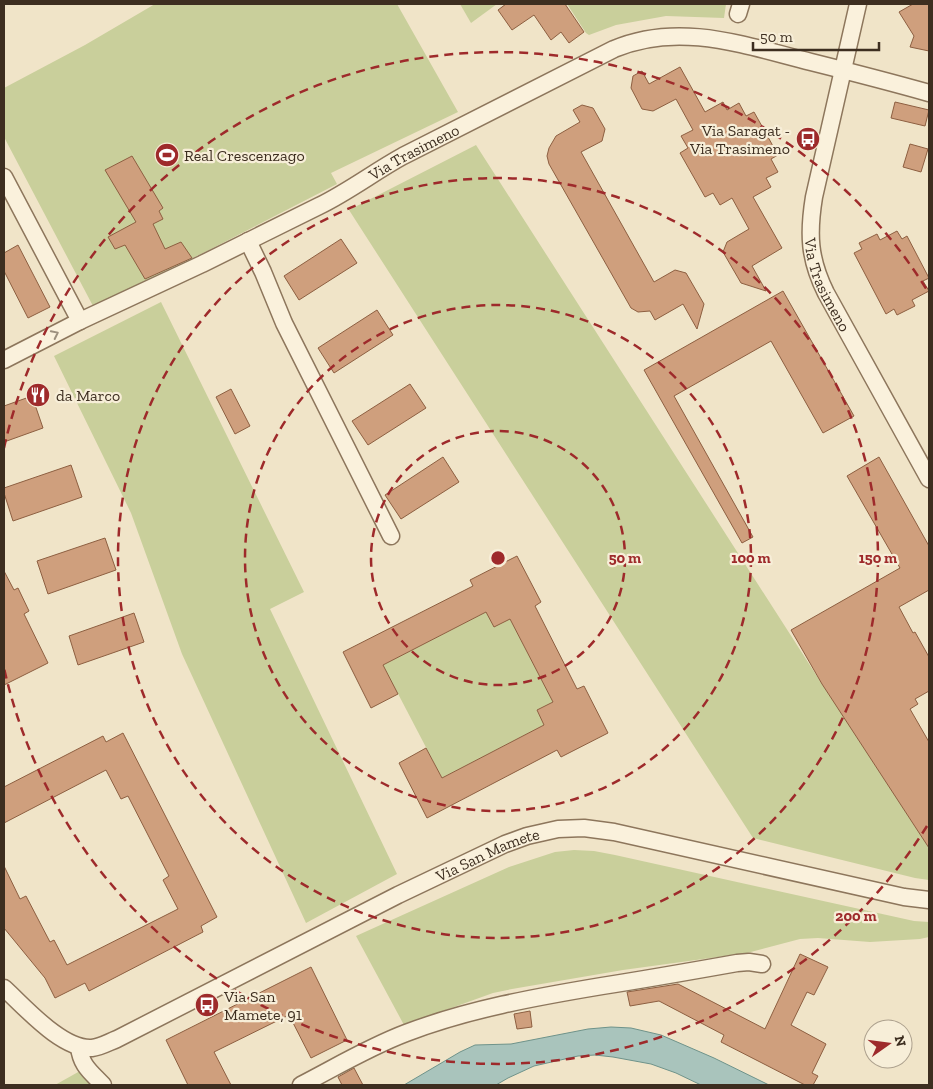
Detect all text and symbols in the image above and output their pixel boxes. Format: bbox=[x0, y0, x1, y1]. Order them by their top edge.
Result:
scale bar bbox=[753, 20, 879, 52]
text: 50 m bbox=[760, 28, 793, 46]
street label: Via Trasimeno bbox=[364, 120, 462, 185]
place label: Via Saragat - Via Trasimeno bbox=[689, 121, 790, 158]
bus stop icon: Via Saragat - Via Trasimeno bbox=[795, 126, 821, 152]
sports icon: Real Crescenzago bbox=[154, 142, 180, 168]
place label: Real Crescenzago bbox=[184, 146, 305, 165]
street label: Via Trasimeno bbox=[801, 236, 854, 335]
one-way arrow bbox=[50, 330, 59, 340]
restaurant icon: da Marco bbox=[25, 382, 51, 408]
place label: da Marco bbox=[56, 386, 120, 405]
centre of rings bbox=[489, 549, 507, 567]
text: 50 m bbox=[609, 549, 641, 567]
text: 100 m bbox=[731, 549, 771, 567]
text: 150 m bbox=[859, 549, 897, 567]
street label: Via San Mamete bbox=[432, 824, 541, 886]
text: 200 m bbox=[835, 907, 877, 925]
place label: Via San Mamete, 91 bbox=[223, 987, 302, 1024]
bus stop icon: Via San Mamete, 91 bbox=[194, 992, 220, 1018]
north arrow bbox=[863, 1019, 913, 1069]
text: N bbox=[891, 1034, 910, 1049]

